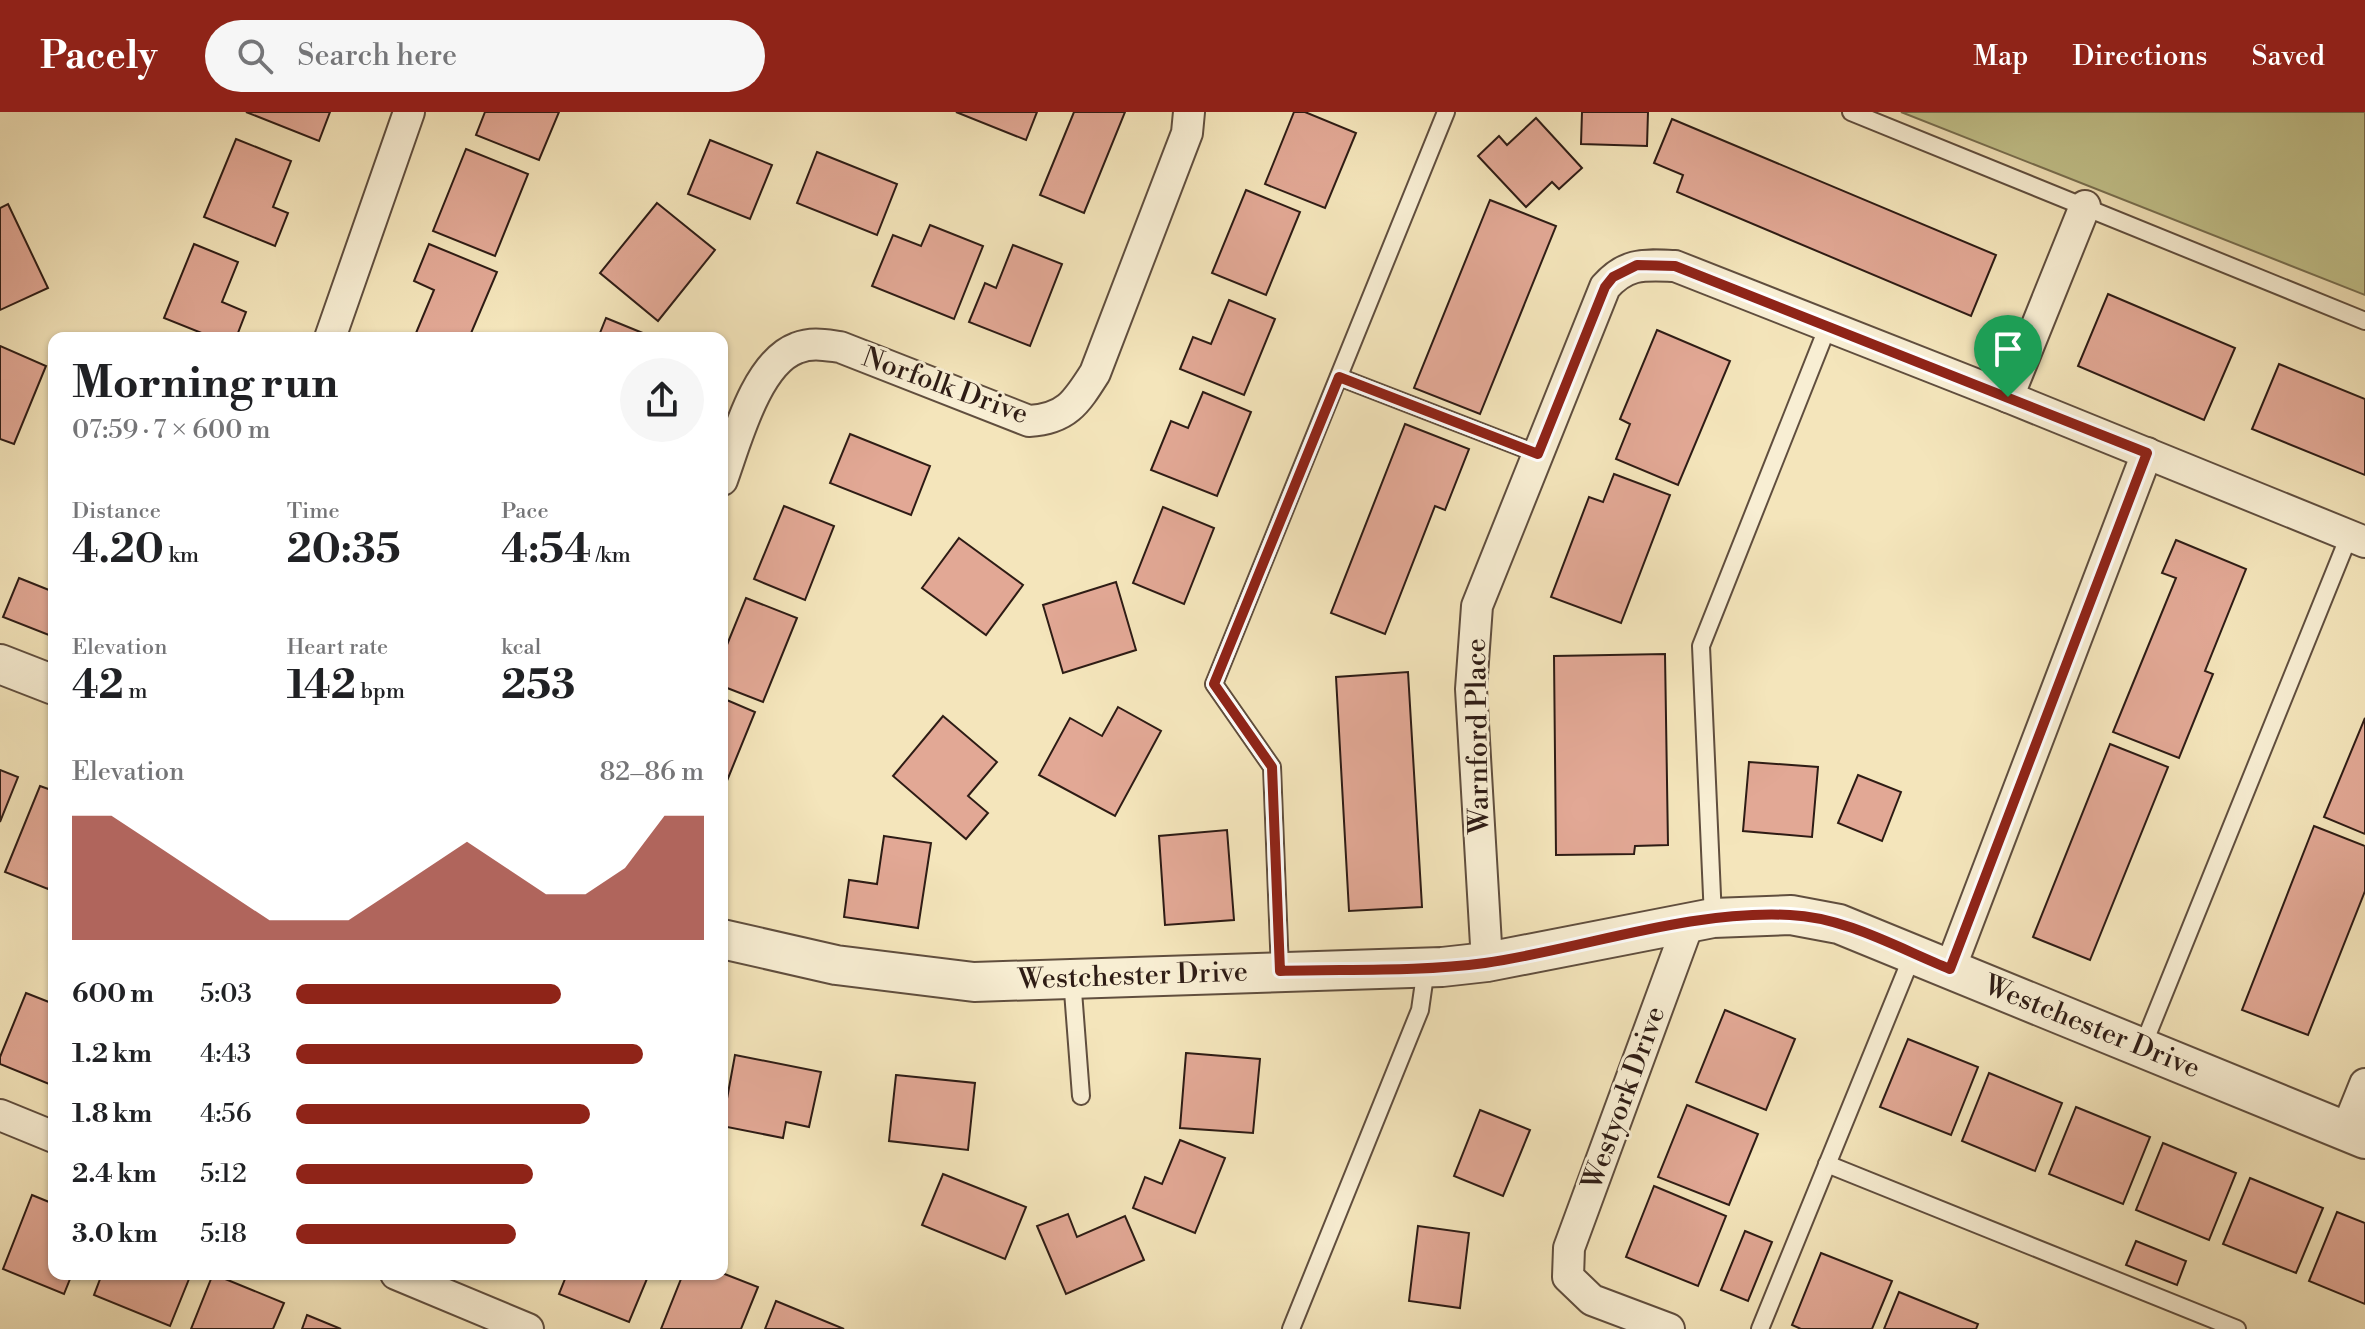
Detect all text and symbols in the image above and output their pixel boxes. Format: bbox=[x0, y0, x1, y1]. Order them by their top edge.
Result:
search box bbox=[205, 20, 765, 92]
text: Pacely bbox=[40, 33, 157, 80]
icon: search bbox=[233, 34, 277, 78]
text: Search here bbox=[297, 37, 457, 75]
text: Map bbox=[1973, 39, 2028, 74]
text: Directions bbox=[2072, 39, 2207, 74]
text: Saved bbox=[2251, 39, 2325, 74]
pin bbox=[1974, 315, 2042, 397]
icon: arrive bbox=[1986, 327, 2030, 371]
street label: Norfolk Drive bbox=[857, 340, 1033, 432]
text: Morning run bbox=[72, 356, 338, 411]
button: share bbox=[620, 358, 704, 442]
text: 07:59 · 7 × 600 m bbox=[72, 414, 271, 446]
text: Distance bbox=[72, 498, 161, 525]
text: Time bbox=[287, 498, 340, 525]
text: Pace bbox=[501, 498, 549, 525]
text: 4.20 bbox=[72, 525, 164, 575]
text: 20:35 bbox=[287, 525, 401, 575]
text: 4:54 bbox=[501, 525, 591, 575]
text: km bbox=[164, 542, 199, 569]
text: /km bbox=[591, 542, 631, 569]
text: Elevation bbox=[72, 634, 167, 661]
text: Heart rate bbox=[287, 634, 388, 661]
text: kcal bbox=[501, 634, 541, 661]
street label: Warnford Place bbox=[1459, 638, 1497, 835]
text: 42 bbox=[72, 661, 124, 711]
text: 142 bbox=[287, 661, 356, 711]
text: 253 bbox=[501, 661, 575, 711]
text: m bbox=[124, 678, 148, 705]
text: bpm bbox=[356, 678, 405, 705]
text: Elevation bbox=[72, 756, 185, 788]
text: 82–86 m bbox=[599, 756, 704, 788]
street label: Westchester Drive bbox=[1016, 954, 1249, 998]
street label: Westchester Drive bbox=[1978, 967, 2205, 1086]
text: 600 m bbox=[72, 978, 154, 1010]
text: 5:03 bbox=[200, 978, 252, 1010]
street label: Westyork Drive bbox=[1574, 1002, 1673, 1195]
text: 1.2 km bbox=[72, 1038, 152, 1070]
text: 4:43 bbox=[200, 1038, 251, 1070]
text: 1.8 km bbox=[72, 1098, 152, 1130]
text: 4:56 bbox=[200, 1098, 251, 1130]
text: 2.4 km bbox=[72, 1158, 157, 1190]
text: 5:12 bbox=[200, 1158, 247, 1190]
text: 3.0 km bbox=[72, 1218, 158, 1250]
text: 5:18 bbox=[200, 1218, 247, 1250]

